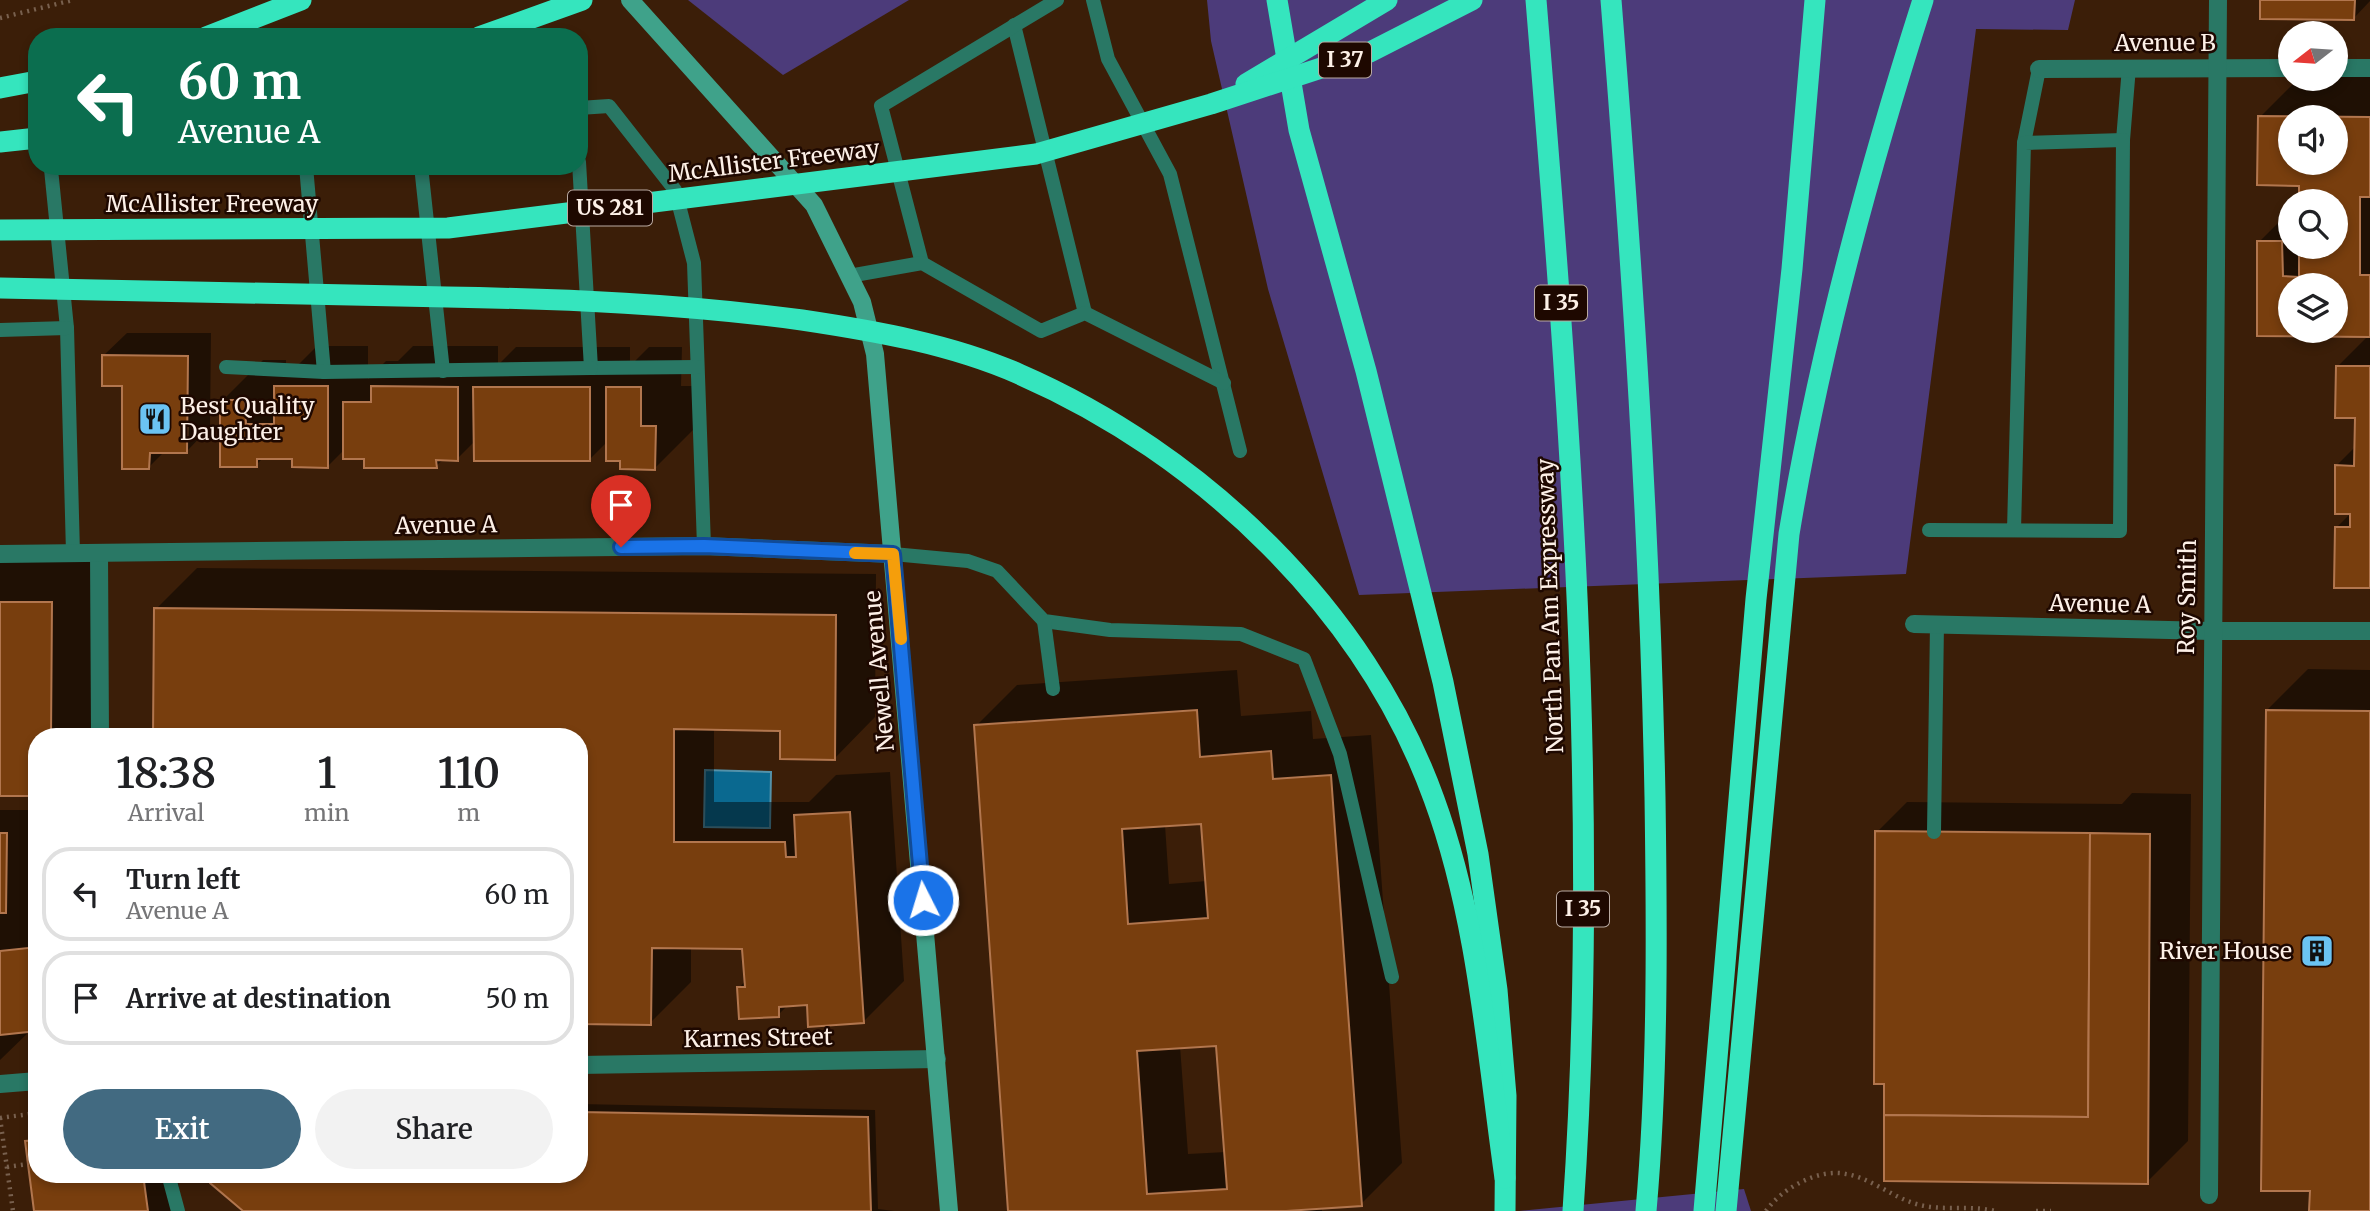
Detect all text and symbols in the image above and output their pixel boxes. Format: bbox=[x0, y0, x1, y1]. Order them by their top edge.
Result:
north arrow bbox=[2278, 21, 2348, 91]
map controls bbox=[2278, 21, 2348, 343]
street label: Avenue B bbox=[2113, 28, 2216, 57]
road number: I 37 bbox=[1319, 42, 1371, 78]
text: 60 m bbox=[178, 51, 301, 112]
icon: left bbox=[63, 56, 154, 147]
button: sound bbox=[2278, 105, 2348, 175]
text: Avenue A bbox=[178, 112, 320, 152]
street label: McAllister Freeway bbox=[667, 133, 882, 188]
street label: McAllister Freeway bbox=[106, 189, 319, 218]
button: search bbox=[2278, 189, 2348, 259]
road number: US 281 bbox=[568, 190, 652, 226]
button: layers bbox=[2278, 273, 2348, 343]
road number: I 35 bbox=[1535, 286, 1587, 320]
place label: Best Quality Daughter bbox=[180, 391, 315, 446]
restaurant icon: Best Quality Daughter bbox=[136, 400, 174, 438]
street label: North Pan Am Expressway bbox=[1530, 458, 1569, 754]
pin bbox=[591, 475, 651, 547]
icon: arrive bbox=[602, 486, 640, 524]
street label: Avenue A bbox=[394, 509, 498, 540]
street label: Roy Smith bbox=[2171, 539, 2202, 655]
street label: Avenue A bbox=[2048, 588, 2152, 619]
street label: Newell Avenue bbox=[857, 589, 900, 753]
text: 18:38 bbox=[116, 747, 216, 799]
text: 1 bbox=[317, 747, 336, 799]
text: 110 bbox=[437, 747, 500, 799]
text: Arrival bbox=[128, 798, 204, 827]
text: min bbox=[304, 798, 350, 827]
text: m bbox=[457, 798, 480, 827]
text: Turn left bbox=[126, 863, 240, 896]
position arrow bbox=[886, 863, 960, 937]
icon: left bbox=[67, 875, 105, 913]
text: 60 m bbox=[485, 878, 549, 911]
road number: I 35 bbox=[1557, 892, 1609, 926]
text: Avenue A bbox=[126, 896, 228, 925]
building icon: River House bbox=[2298, 932, 2336, 970]
place label: River House bbox=[2159, 936, 2292, 965]
icon: arrive bbox=[67, 979, 105, 1017]
text: Arrive at destination bbox=[126, 982, 391, 1015]
text: 50 m bbox=[485, 982, 549, 1015]
street label: Karnes Street bbox=[683, 1022, 833, 1053]
button: Exit bbox=[63, 1089, 301, 1169]
button: Share bbox=[315, 1089, 553, 1169]

